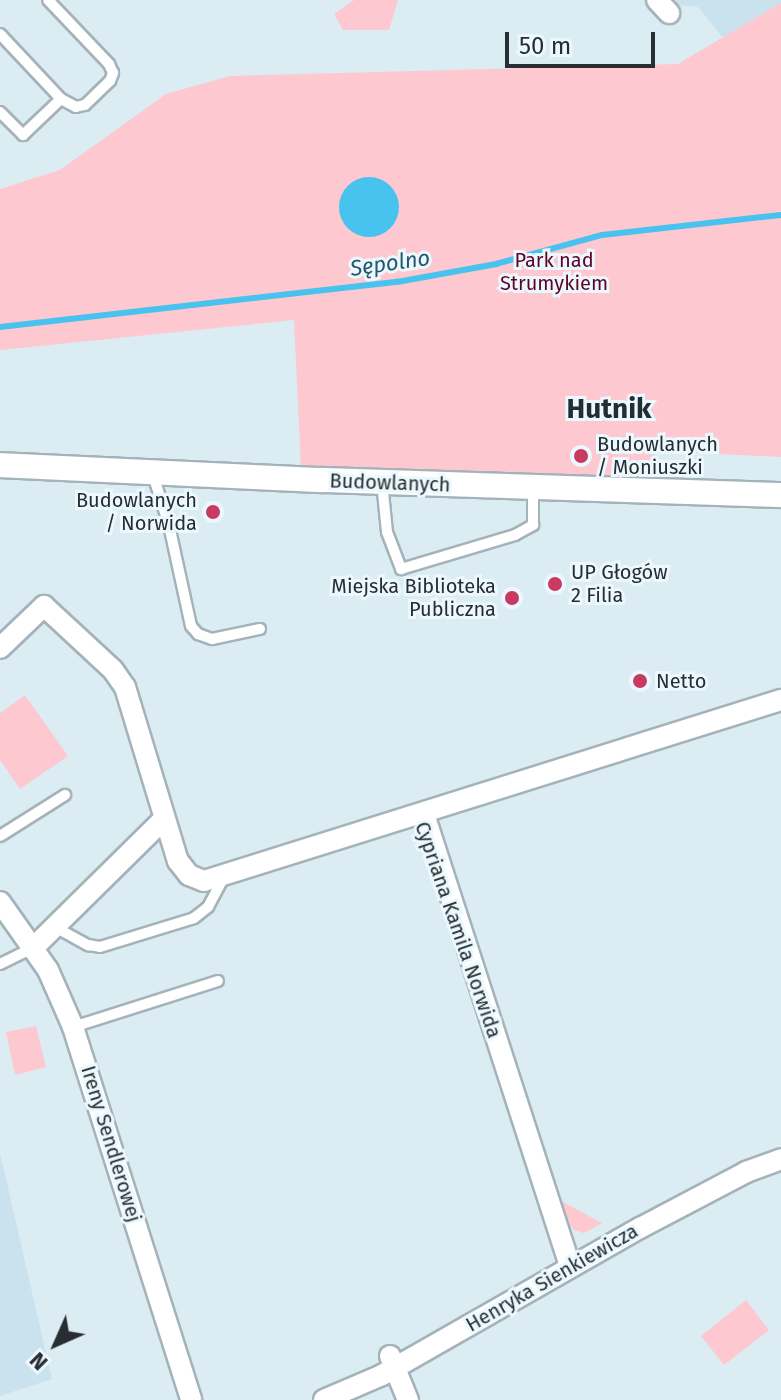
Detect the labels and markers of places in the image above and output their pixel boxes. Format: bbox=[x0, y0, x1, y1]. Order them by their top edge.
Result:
place label: Budowlanych / Moniuszki bbox=[597, 432, 718, 479]
marker: Budowlanych / Moniuszki bbox=[572, 447, 590, 465]
place label: Budowlanych / Norwida bbox=[76, 488, 197, 535]
marker: Budowlanych / Norwida bbox=[204, 503, 222, 521]
place label: UP Głogów 2 Filia bbox=[571, 560, 668, 607]
place label: Miejska Biblioteka Publiczna bbox=[331, 574, 496, 621]
marker: UP Głogów 2 Filia bbox=[546, 575, 564, 593]
marker: Miejska Biblioteka Publiczna bbox=[503, 589, 521, 607]
place label: Netto bbox=[656, 669, 706, 693]
marker: Netto bbox=[631, 672, 649, 690]

